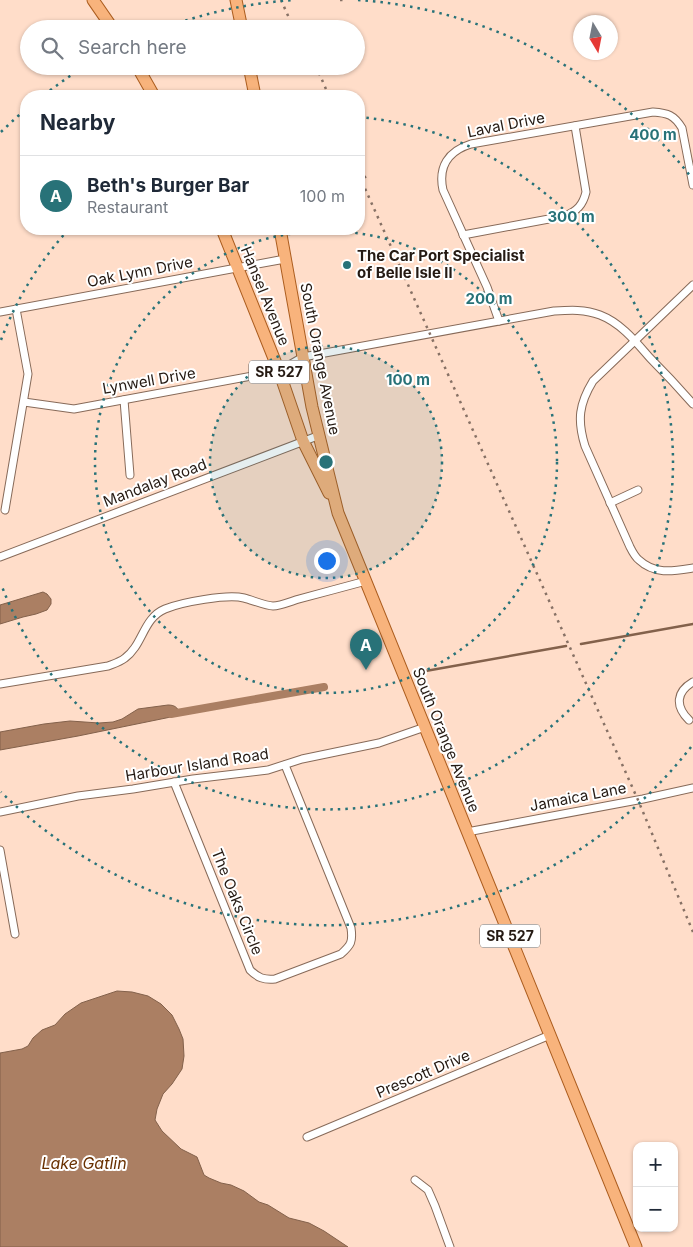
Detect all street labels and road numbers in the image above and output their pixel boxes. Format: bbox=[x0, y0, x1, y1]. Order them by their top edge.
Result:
street label: Laval Drive bbox=[466, 108, 546, 141]
street label: Hansel Avenue bbox=[237, 243, 294, 348]
street label: Oak Lynn Drive bbox=[85, 252, 194, 291]
street label: South Orange Avenue bbox=[296, 281, 345, 437]
road number: SR 527 bbox=[249, 361, 309, 384]
street label: Lynwell Drive bbox=[101, 363, 197, 398]
street label: Mandalay Road bbox=[100, 454, 209, 511]
street label: South Orange Avenue bbox=[409, 665, 484, 815]
street label: Harbour Island Road bbox=[124, 744, 270, 785]
street label: Jamaica Lane bbox=[528, 778, 628, 815]
street label: The Oaks Circle bbox=[208, 846, 267, 958]
road number: SR 527 bbox=[480, 924, 540, 948]
street label: Prescott Drive bbox=[373, 1045, 473, 1102]

